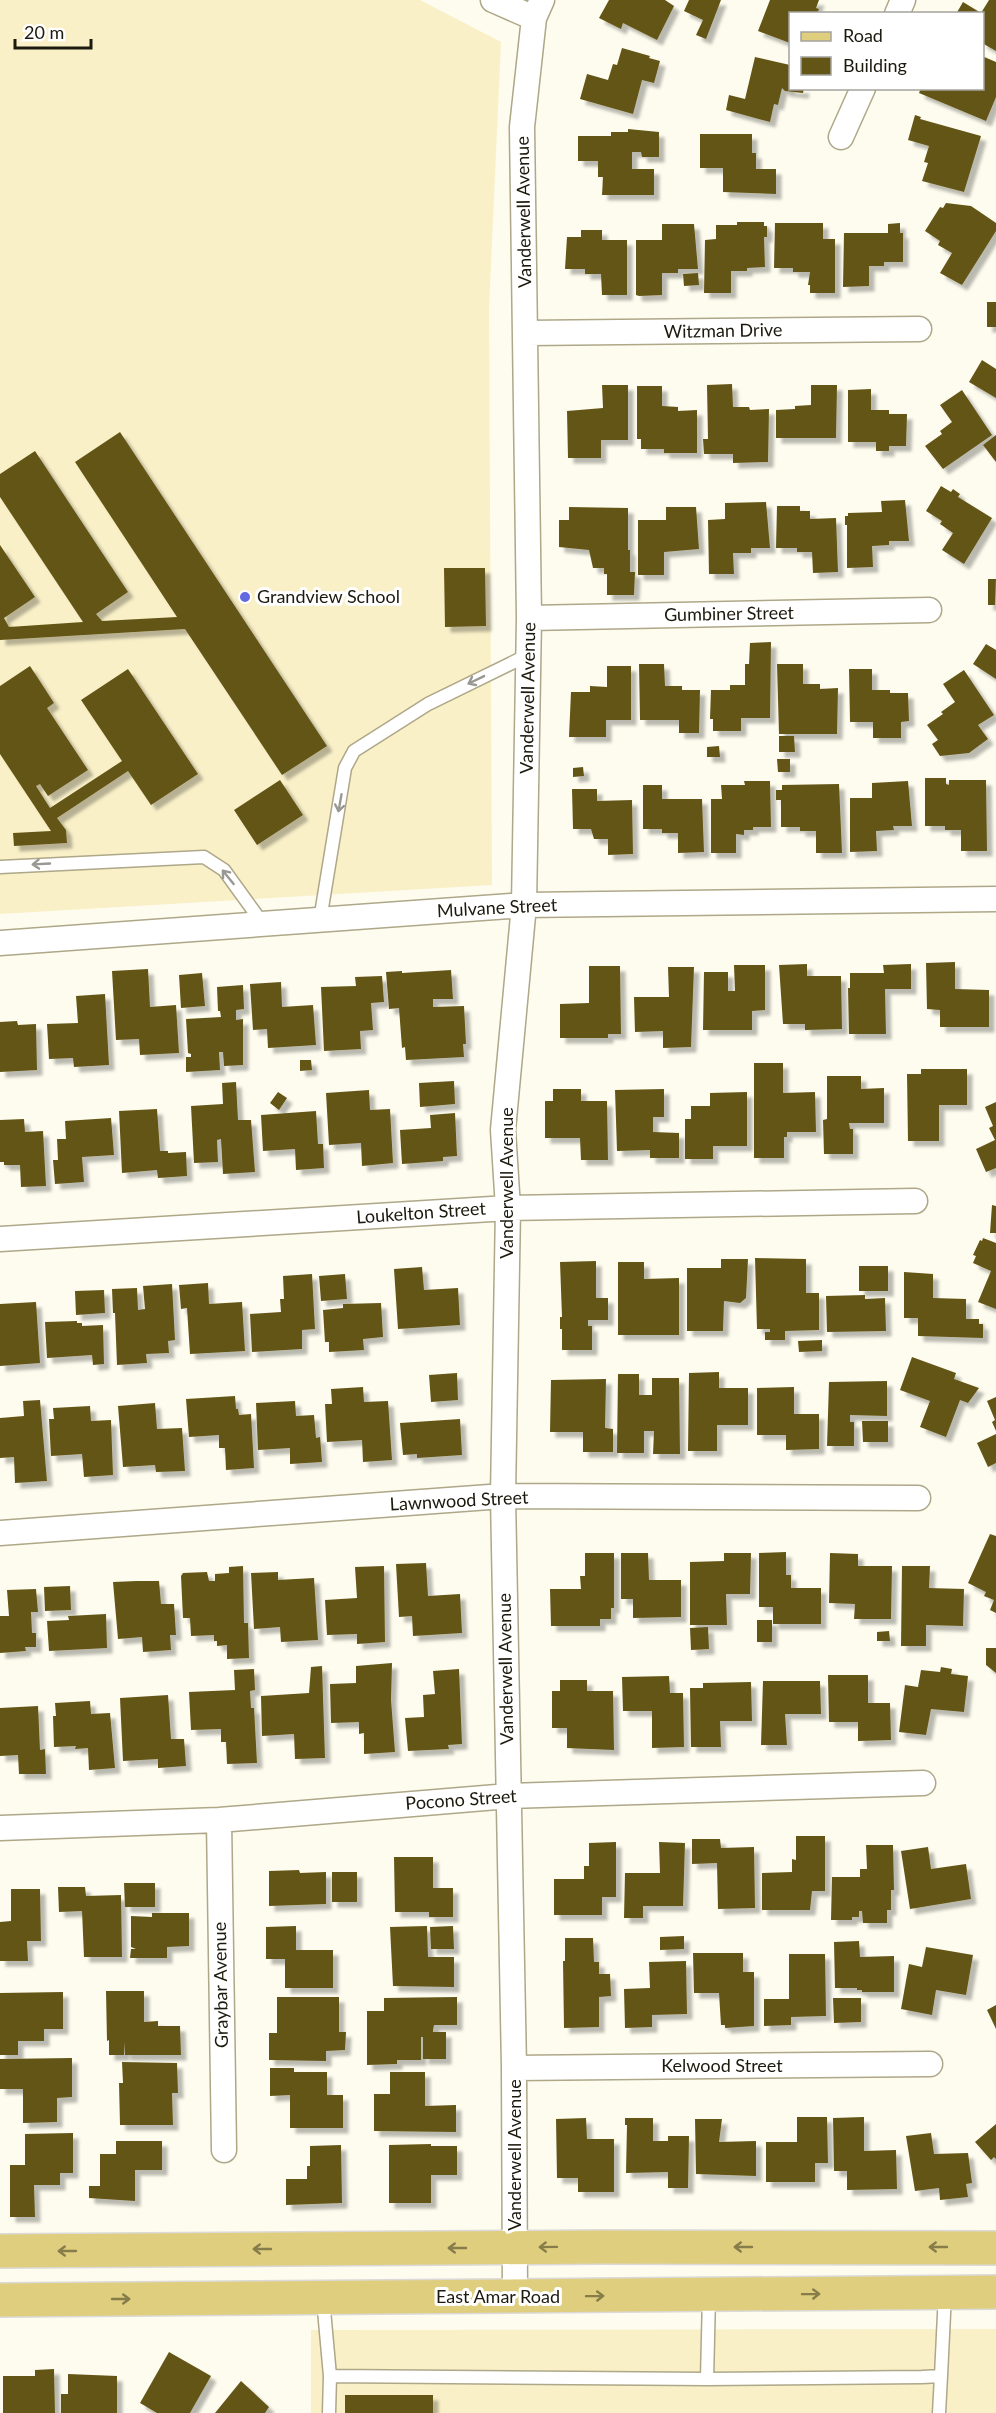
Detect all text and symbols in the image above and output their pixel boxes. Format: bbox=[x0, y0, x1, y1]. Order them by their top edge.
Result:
scale bar bbox=[15, 12, 92, 50]
legend bbox=[789, 12, 984, 90]
text: 20 m bbox=[24, 21, 64, 43]
text: Road bbox=[843, 24, 883, 46]
text: Building bbox=[843, 54, 907, 76]
street label: Vanderwell Avenue bbox=[511, 136, 535, 288]
street label: Witzman Drive bbox=[663, 318, 783, 342]
place label: Grandview School bbox=[257, 585, 400, 607]
marker: Grandview School bbox=[238, 590, 252, 604]
street label: Gumbiner Street bbox=[664, 601, 795, 625]
street label: Vanderwell Avenue bbox=[515, 622, 539, 774]
one-way arrow bbox=[467, 675, 485, 687]
one-way arrow bbox=[334, 792, 345, 812]
one-way arrow bbox=[31, 859, 51, 870]
one-way arrow bbox=[222, 869, 235, 885]
street label: Mulvane Street bbox=[436, 893, 558, 921]
street label: Vanderwell Avenue bbox=[495, 1107, 517, 1259]
street label: Loukelton Street bbox=[355, 1196, 487, 1228]
street label: Lawnwood Street bbox=[389, 1485, 529, 1515]
street label: Vanderwell Avenue bbox=[493, 1593, 517, 1745]
street label: Pocono Street bbox=[405, 1784, 518, 1814]
street label: Graybar Avenue bbox=[208, 1922, 232, 2048]
street label: Kelwood Street bbox=[661, 2054, 783, 2076]
street label: Vanderwell Avenue bbox=[503, 2079, 525, 2231]
one-way arrow bbox=[538, 2241, 558, 2253]
one-way arrow bbox=[733, 2241, 753, 2253]
one-way arrow bbox=[928, 2241, 948, 2253]
one-way arrow bbox=[447, 2242, 467, 2254]
one-way arrow bbox=[252, 2243, 272, 2255]
one-way arrow bbox=[57, 2245, 77, 2257]
street label: East Amar Road bbox=[436, 2285, 560, 2307]
one-way arrow bbox=[800, 2288, 820, 2300]
one-way arrow bbox=[584, 2291, 604, 2302]
one-way arrow bbox=[111, 2293, 131, 2305]

